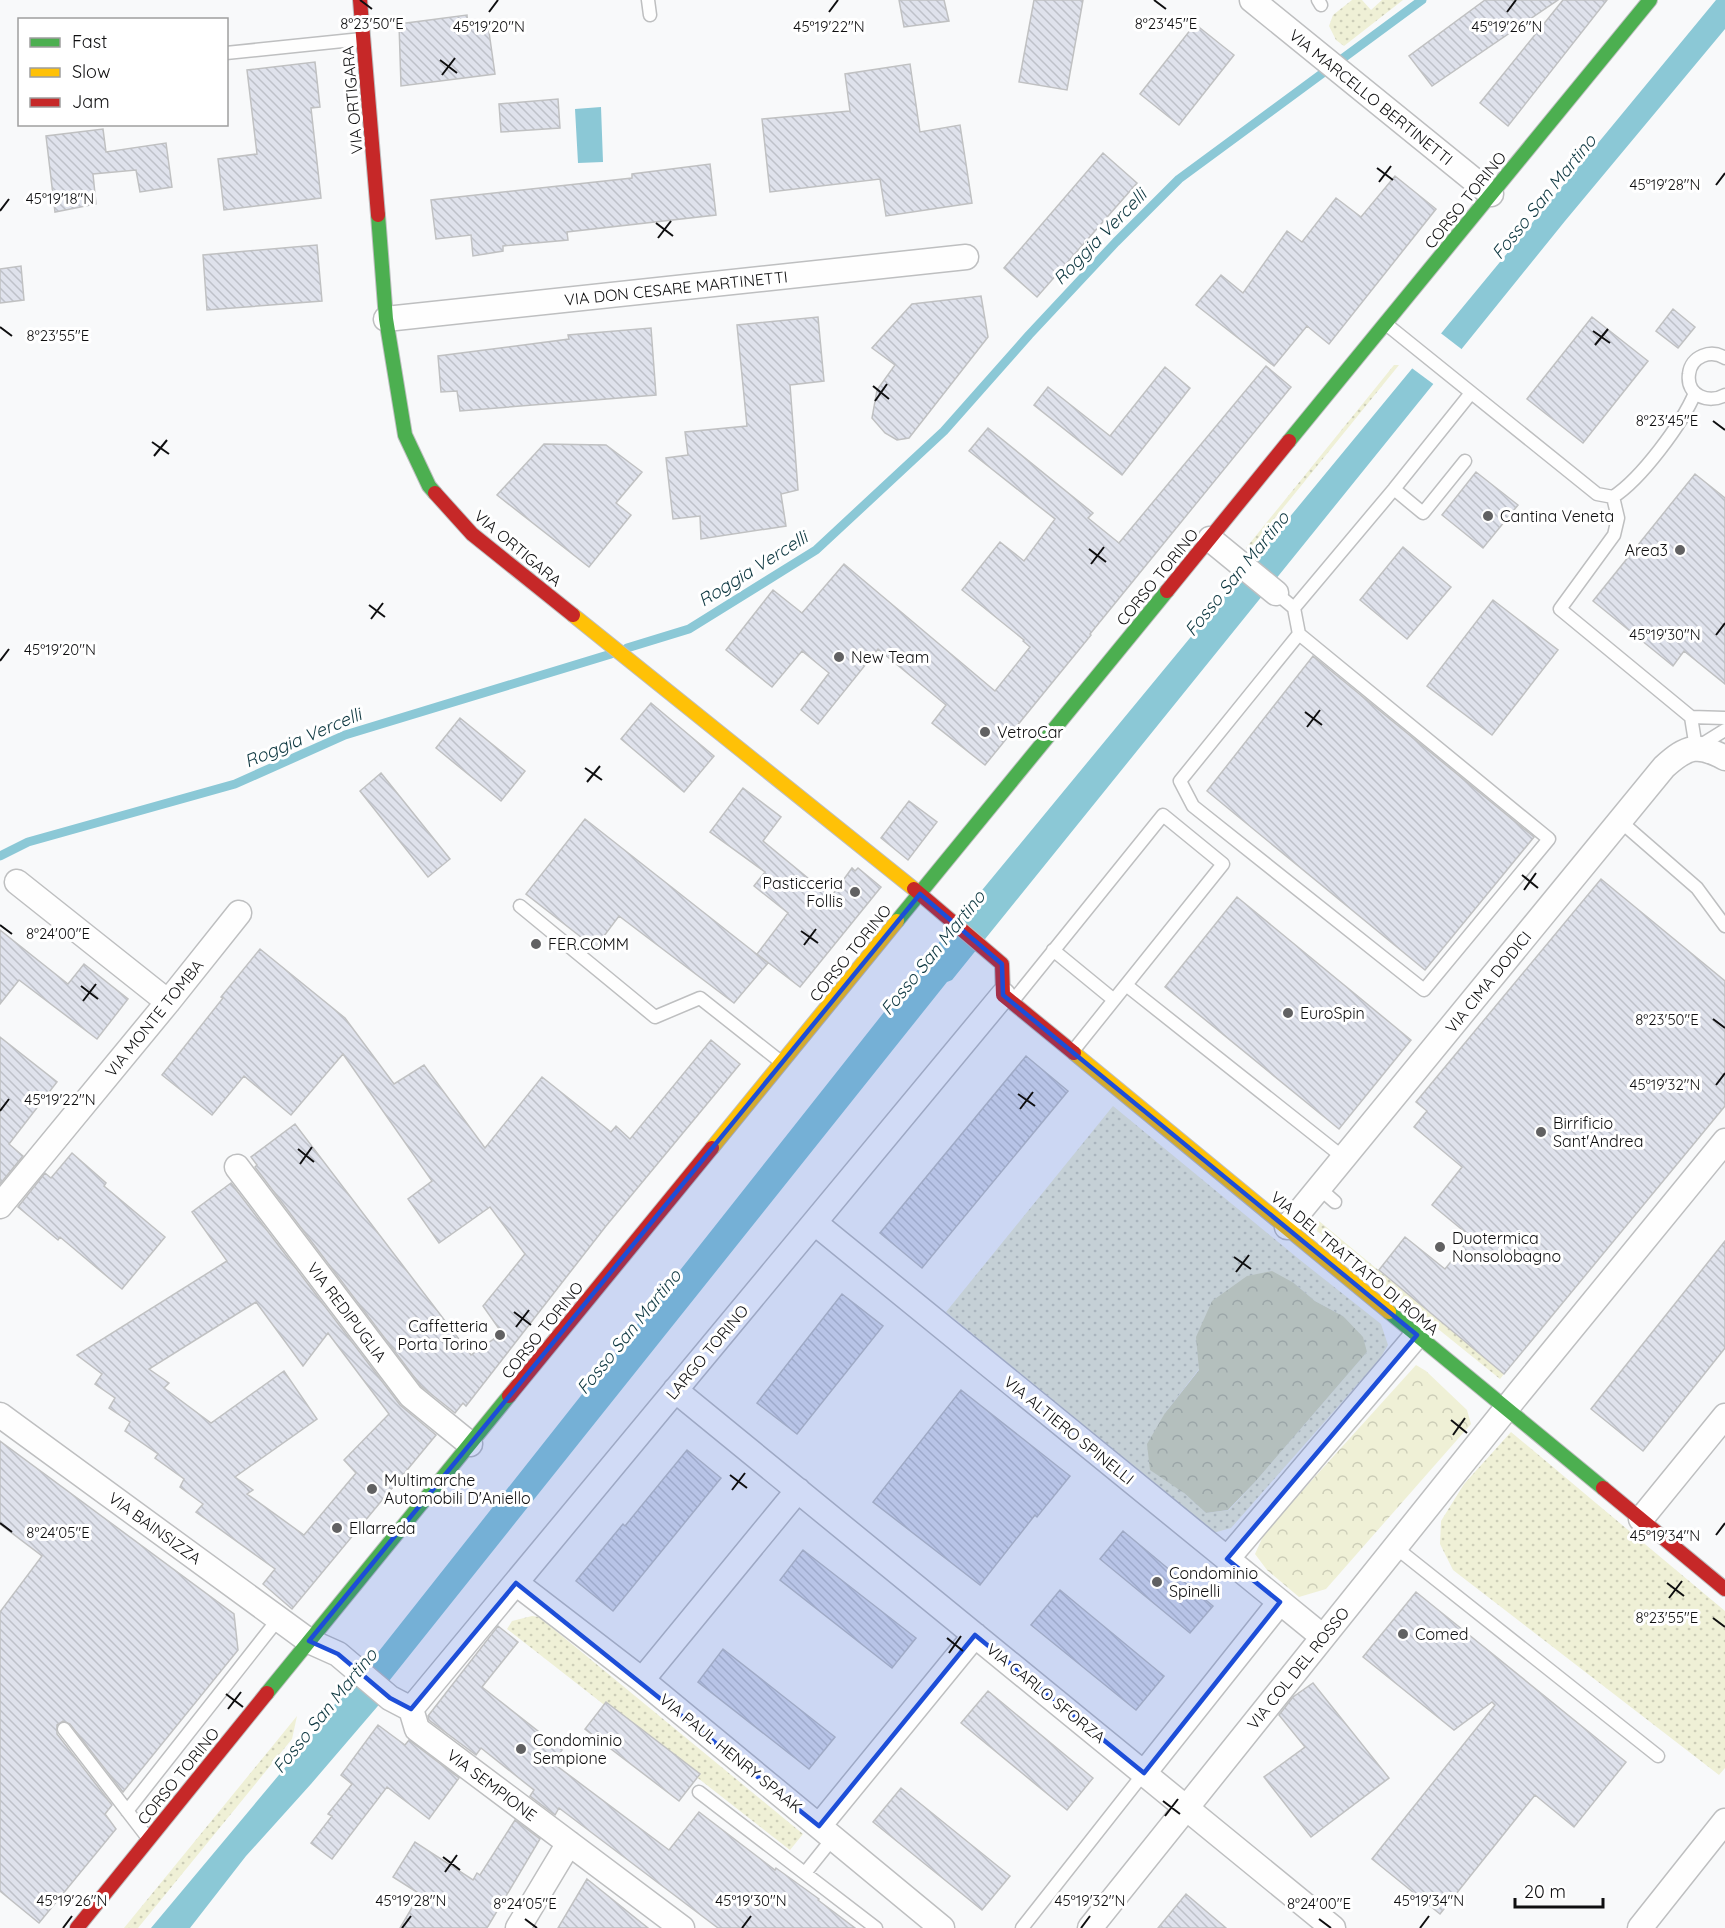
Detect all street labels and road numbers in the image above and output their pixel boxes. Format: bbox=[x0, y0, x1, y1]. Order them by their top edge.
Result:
street label: VIA MARCELLO BERTINETTI bbox=[1285, 25, 1457, 169]
street label: VIA ORTIGARA bbox=[337, 45, 367, 155]
street label: CORSO TORINO bbox=[1420, 147, 1510, 253]
street label: VIA DON CESARE MARTINETTI bbox=[563, 266, 789, 310]
street label: VIA ORTIGARA bbox=[470, 506, 566, 590]
street label: CORSO TORINO bbox=[1112, 524, 1202, 630]
street label: CORSO TORINO bbox=[805, 900, 895, 1006]
street label: VIA CIMA DODICI bbox=[1441, 927, 1535, 1037]
street label: VIA MONTE TOMBA bbox=[101, 955, 207, 1081]
street label: VIA DEL TRATTATO DI ROMA bbox=[1267, 1187, 1443, 1339]
street label: VIA REDIPUGLIA bbox=[303, 1258, 391, 1366]
street label: CORSO TORINO bbox=[497, 1277, 587, 1383]
street label: LARGO TORINO bbox=[662, 1301, 752, 1403]
street label: VIA ALTIERO SPINELLI bbox=[1000, 1371, 1138, 1489]
street label: VIA BAINSIZZA bbox=[105, 1488, 205, 1568]
street label: VIA COL DEL ROSSO bbox=[1243, 1603, 1353, 1733]
street label: VIA CARLO SFORZA bbox=[982, 1639, 1110, 1747]
street label: VIA PAUL HENRY SPAAK bbox=[655, 1689, 807, 1817]
street label: CORSO TORINO bbox=[133, 1723, 223, 1829]
street label: VIA SEMPIONE bbox=[443, 1745, 541, 1825]

